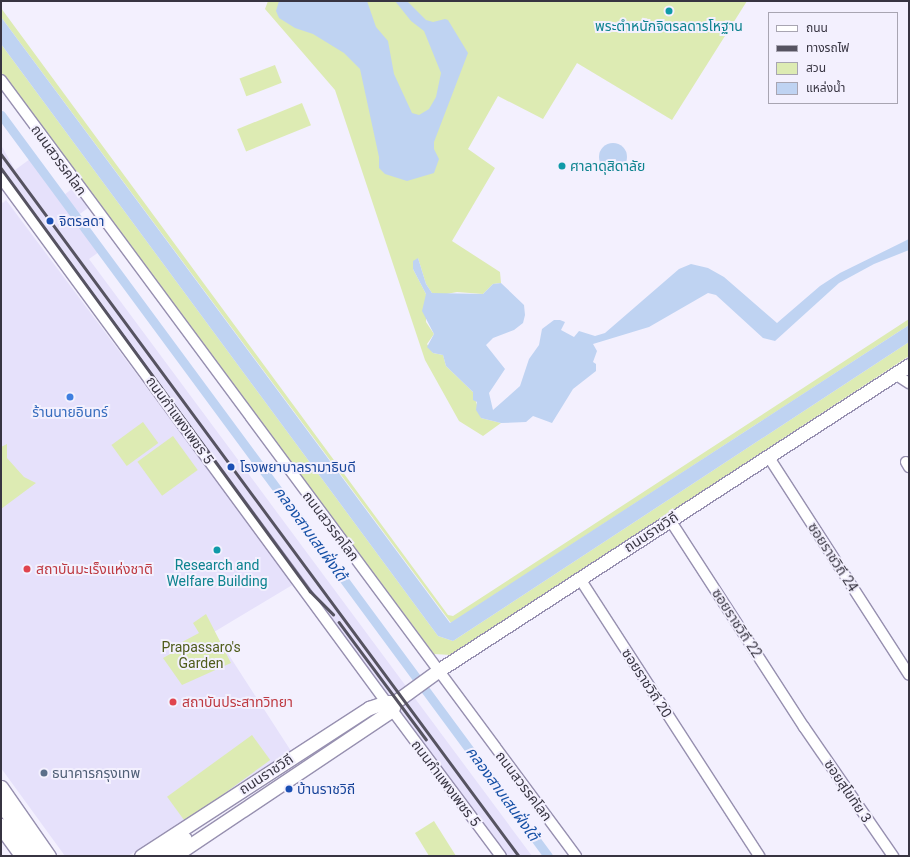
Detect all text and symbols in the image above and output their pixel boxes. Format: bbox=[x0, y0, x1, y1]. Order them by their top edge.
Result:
marker: พระตำหนักจิตรลดารโหฐาน bbox=[664, 6, 674, 16]
legend bbox=[768, 12, 898, 104]
place label: พระตำหนักจิตรลดารโหฐาน bbox=[595, 18, 743, 34]
text: ถนน bbox=[806, 21, 828, 35]
text: ทางรถไฟ bbox=[806, 41, 849, 55]
text: สวน bbox=[806, 61, 826, 75]
text: แหล่งน้ำ bbox=[806, 81, 845, 95]
street label: ถนนสวรรคโลก bbox=[28, 121, 90, 199]
place label: ศาลาดุสิดาลัย bbox=[570, 158, 645, 174]
marker: ศาลาดุสิดาลัย bbox=[557, 161, 567, 171]
place label: จิตรลดา bbox=[59, 213, 104, 229]
marker: จิตรลดา bbox=[44, 215, 56, 227]
street label: ถนนกำแพงเพชร 5 bbox=[143, 373, 217, 467]
marker: ร้านนายอินทร์ bbox=[65, 392, 75, 402]
place label: ร้านนายอินทร์ bbox=[32, 404, 108, 420]
place label: โรงพยาบาลรามาธิบดี bbox=[240, 459, 356, 475]
marker: โรงพยาบาลรามาธิบดี bbox=[225, 461, 237, 473]
water label: คลองสามเสนฝั่งใต้ bbox=[270, 483, 350, 585]
street label: ถนนสวรรคโลก bbox=[299, 488, 363, 564]
street label: ถนนราชวิถี bbox=[621, 508, 681, 556]
street label: ซอยราชวิถี 24 bbox=[804, 519, 862, 595]
marker: Research and Welfare Building bbox=[212, 545, 222, 555]
place label: Research and Welfare Building bbox=[166, 557, 268, 590]
place label: สถาบันมะเร็งแห่งชาติ bbox=[36, 561, 153, 577]
marker: สถาบันมะเร็งแห่งชาติ bbox=[21, 563, 33, 575]
street label: ซอยราชวิถี 22 bbox=[708, 585, 766, 661]
park label: Prapassaro's Garden bbox=[161, 639, 241, 672]
street label: ซอยราชวิถี 20 bbox=[618, 645, 676, 721]
place label: สถาบันประสาทวิทยา bbox=[182, 694, 293, 710]
marker: สถาบันประสาทวิทยา bbox=[167, 696, 179, 708]
street label: ถนนกำแพงเพชร 5 bbox=[408, 736, 484, 830]
water label: คลองสามเสนฝั่งใต้ bbox=[462, 743, 542, 845]
street label: ถนนสวรรคโลก bbox=[492, 748, 556, 824]
street label: ถนนราชวิถี bbox=[236, 750, 296, 798]
street label: ซอยสุโขทัย 3 bbox=[821, 756, 875, 826]
place label: ธนาคารกรุงเทพ bbox=[52, 765, 140, 781]
marker: ธนาคารกรุงเทพ bbox=[39, 768, 49, 778]
place label: บ้านราชวิถี bbox=[297, 781, 355, 797]
marker: บ้านราชวิถี bbox=[284, 784, 294, 794]

